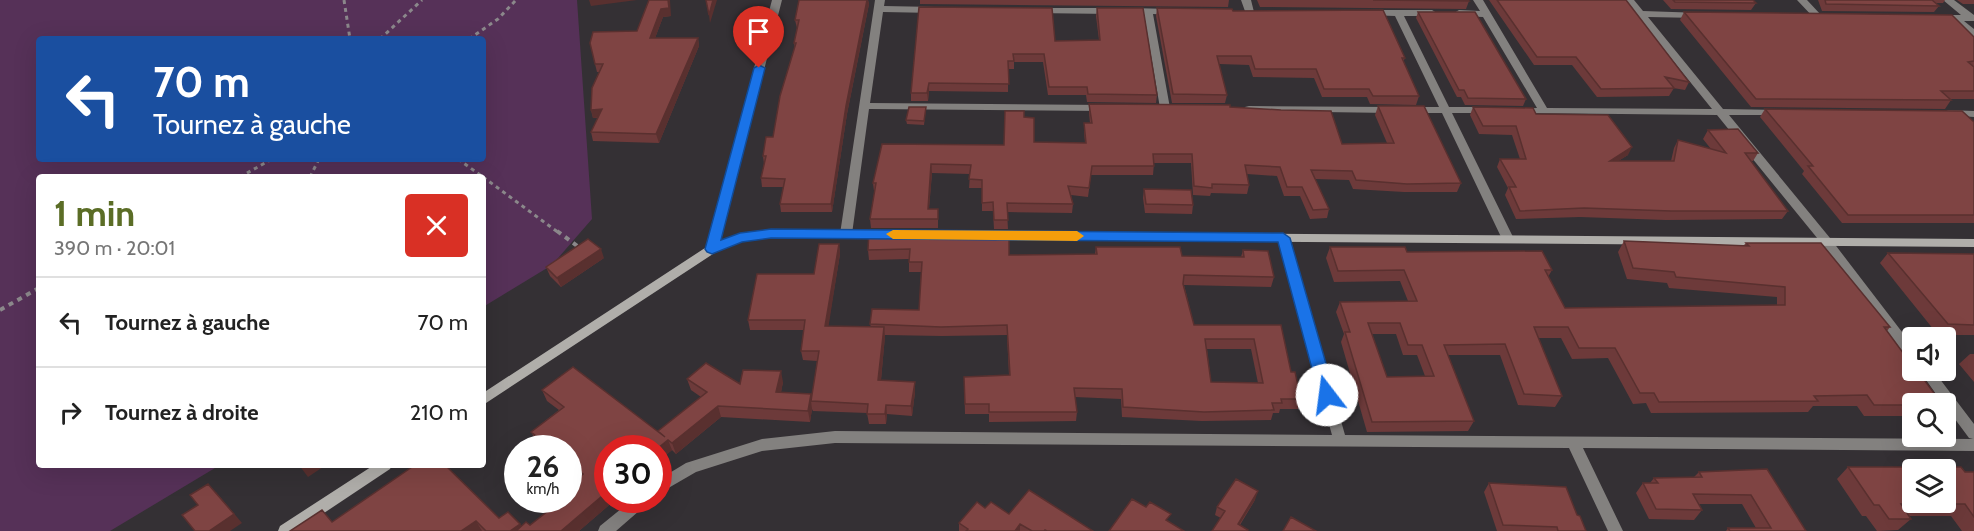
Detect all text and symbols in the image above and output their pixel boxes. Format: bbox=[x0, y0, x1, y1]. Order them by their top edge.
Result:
pin bbox=[733, 6, 784, 68]
icon: arrive bbox=[742, 15, 775, 48]
text: 70 m bbox=[153, 56, 250, 108]
icon: left bbox=[54, 60, 132, 138]
text: Tournez à gauche bbox=[153, 108, 351, 141]
text: 1 min bbox=[54, 191, 135, 235]
button: close bbox=[405, 194, 468, 257]
text: 390 m · 20:01 bbox=[54, 236, 175, 260]
icon: left bbox=[54, 306, 87, 339]
text: Tournez à gauche bbox=[105, 309, 270, 336]
text: 70 m bbox=[418, 309, 468, 336]
map controls bbox=[1902, 327, 1956, 513]
button: sound bbox=[1902, 327, 1956, 381]
position arrow bbox=[1295, 363, 1359, 427]
button: search bbox=[1902, 393, 1956, 447]
icon: right bbox=[54, 396, 87, 429]
text: Tournez à droite bbox=[105, 399, 259, 426]
text: 210 m bbox=[410, 399, 468, 426]
speed limit sign: 30 bbox=[594, 435, 672, 513]
text: 26 bbox=[527, 448, 559, 485]
button: layers bbox=[1902, 459, 1956, 513]
text: km/h bbox=[527, 480, 559, 498]

